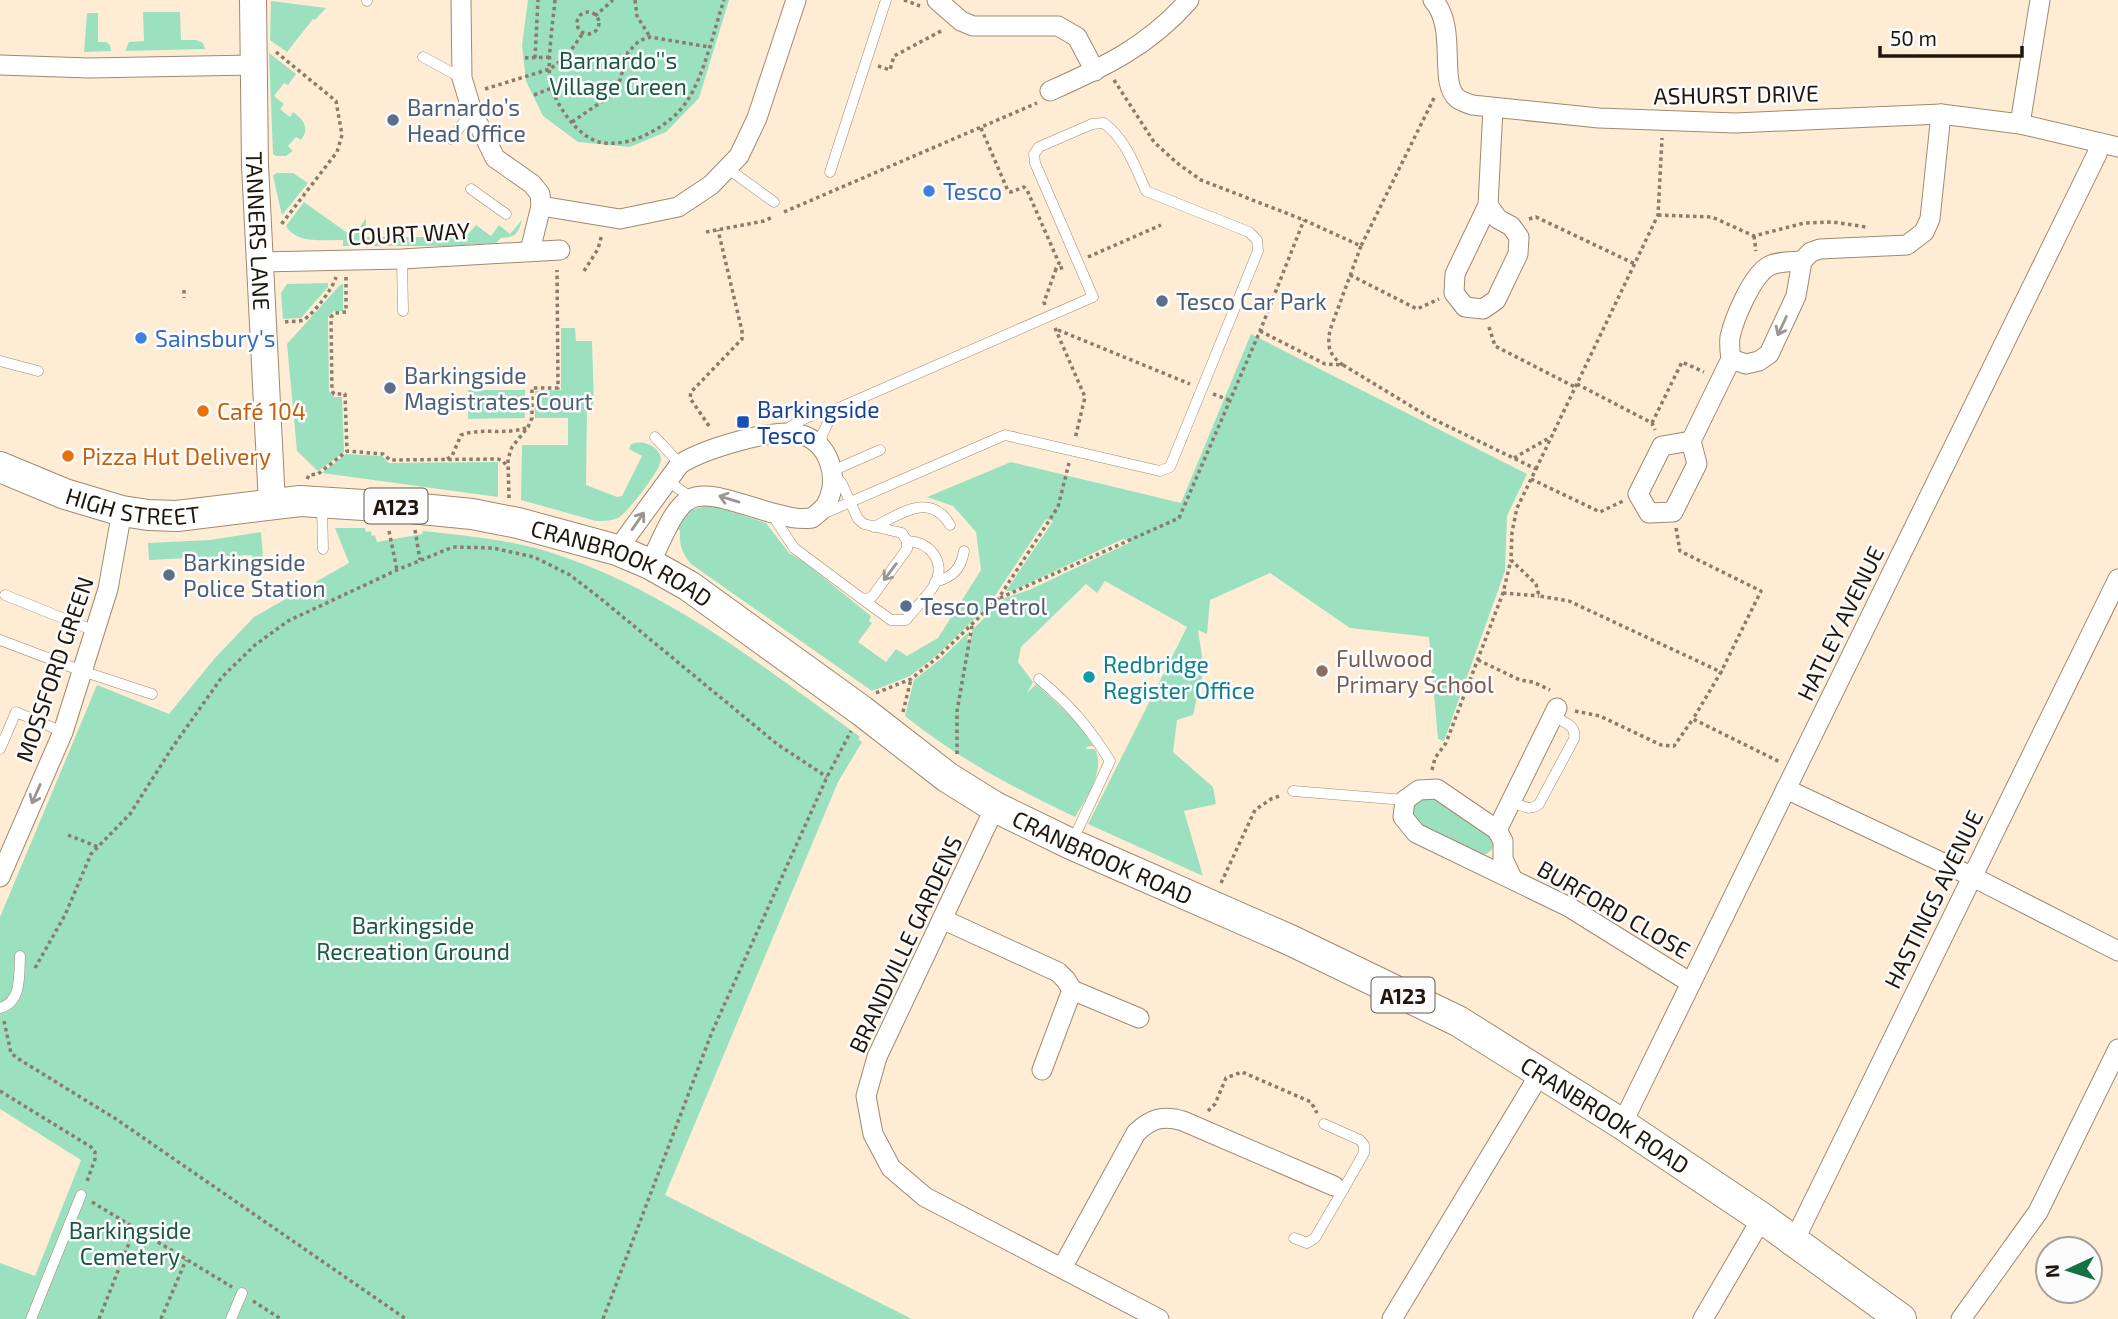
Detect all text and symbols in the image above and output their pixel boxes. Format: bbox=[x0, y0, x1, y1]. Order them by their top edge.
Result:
scale bar bbox=[1880, 14, 2022, 58]
text: 50 m bbox=[1890, 25, 1937, 50]
park label: Barnardo''s Village Green bbox=[549, 46, 687, 100]
street label: ASHURST DRIVE bbox=[1653, 79, 1819, 109]
place label: Barnardo’s Head Office bbox=[407, 93, 526, 147]
marker: Barnardo’s Head Office bbox=[385, 112, 401, 128]
street label: TANNERS LANE bbox=[241, 151, 276, 311]
place label: Tesco bbox=[943, 177, 1002, 205]
marker: Tesco bbox=[921, 183, 937, 199]
street label: COURT WAY bbox=[347, 216, 471, 250]
place label: Tesco Car Park bbox=[1176, 287, 1327, 315]
marker: Tesco Car Park bbox=[1154, 293, 1170, 309]
one-way arrow bbox=[1775, 315, 1788, 336]
place label: Sainsbury's bbox=[155, 324, 275, 352]
marker: Sainsbury's bbox=[133, 330, 149, 346]
place label: Barkingside Magistrates Court bbox=[404, 361, 593, 415]
marker: Barkingside Magistrates Court bbox=[382, 380, 398, 396]
place label: Barkingside Tesco bbox=[757, 395, 880, 449]
place label: Café 104 bbox=[217, 397, 306, 425]
marker: Café 104 bbox=[195, 403, 211, 419]
marker: Barkingside Tesco bbox=[735, 414, 751, 430]
place label: Pizza Hut Delivery bbox=[82, 442, 271, 470]
marker: Pizza Hut Delivery bbox=[60, 448, 76, 464]
street label: HIGH STREET bbox=[63, 481, 201, 530]
road number: A123 bbox=[364, 489, 428, 524]
one-way arrow bbox=[718, 492, 740, 505]
one-way arrow bbox=[631, 512, 645, 531]
street label: CRANBROOK ROAD bbox=[528, 513, 718, 612]
street label: HATLEY AVENUE bbox=[1791, 541, 1889, 705]
place label: Barkingside Police Station bbox=[183, 548, 326, 602]
one-way arrow bbox=[883, 562, 897, 581]
marker: Barkingside Police Station bbox=[161, 567, 177, 583]
street label: MOSSFORD GREEN bbox=[9, 573, 99, 765]
place label: Tesco Petrol bbox=[920, 592, 1048, 620]
marker: Tesco Petrol bbox=[898, 598, 914, 614]
place label: Fullwood Primary School bbox=[1336, 644, 1494, 698]
place label: Redbridge Register Office bbox=[1103, 650, 1255, 704]
marker: Fullwood Primary School bbox=[1314, 663, 1330, 679]
marker: Redbridge Register Office bbox=[1081, 669, 1097, 685]
one-way arrow bbox=[29, 783, 42, 805]
street label: CRANBROOK ROAD bbox=[1008, 804, 1197, 910]
street label: HASTINGS AVENUE bbox=[1878, 805, 1988, 993]
street label: BRANDVILLE GARDENS bbox=[842, 831, 968, 1057]
street label: BURFORD CLOSE bbox=[1533, 854, 1695, 964]
park label: Barkingside Recreation Ground bbox=[316, 911, 510, 965]
road number: A123 bbox=[1372, 978, 1434, 1012]
street label: CRANBROOK ROAD bbox=[1516, 1050, 1695, 1179]
park label: Barkingside Cemetery bbox=[69, 1216, 191, 1270]
north arrow bbox=[2034, 1235, 2104, 1305]
text: N bbox=[2040, 1264, 2063, 1279]

